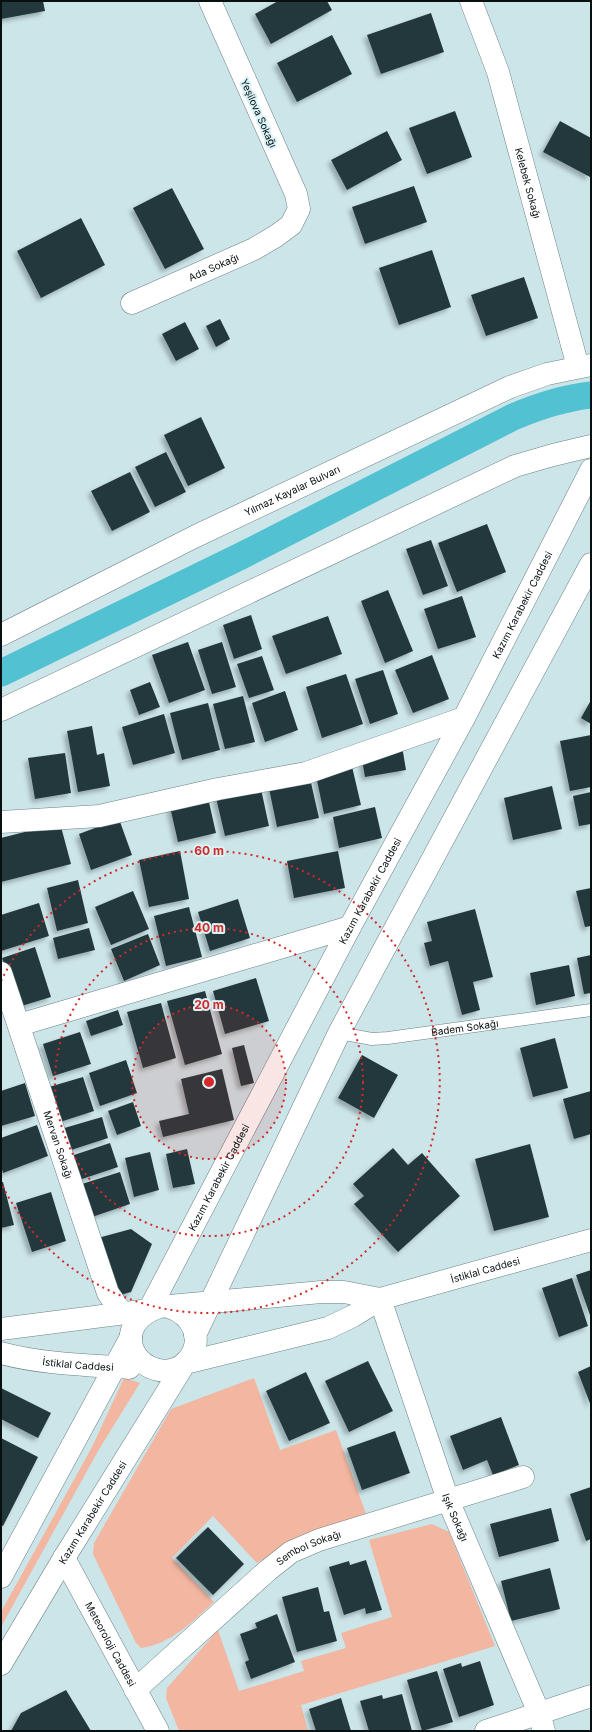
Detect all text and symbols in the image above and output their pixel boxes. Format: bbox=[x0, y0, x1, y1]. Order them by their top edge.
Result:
street label: Yeşilova Sokağı bbox=[239, 77, 279, 149]
street label: Kelebek Sokağı bbox=[513, 146, 543, 220]
street label: Ada Sokağı bbox=[186, 251, 240, 283]
street label: Yılmaz Kayalar Bulvarı bbox=[242, 463, 342, 518]
street label: Kazım Karabekir Caddesi bbox=[490, 549, 554, 660]
street label: Kazım Karabekir Caddesi bbox=[336, 836, 403, 946]
text: 60 m bbox=[194, 843, 224, 858]
text: 40 m bbox=[194, 920, 224, 935]
text: 20 m bbox=[194, 997, 224, 1012]
street label: Badem Sokağı bbox=[430, 1017, 499, 1038]
centre of rings bbox=[202, 1075, 216, 1089]
street label: Mervan Sokağı bbox=[41, 1109, 75, 1180]
street label: Kazım Karabekir Caddesi bbox=[186, 1122, 252, 1233]
street label: İstiklal Caddesi bbox=[449, 1254, 521, 1285]
street label: İstiklal Caddesi bbox=[42, 1354, 114, 1373]
street label: Kazım Karabekir Caddesi bbox=[56, 1459, 129, 1566]
street label: Işık Sokağı bbox=[440, 1492, 471, 1543]
street label: Sembol Sokağı bbox=[273, 1528, 342, 1568]
street label: Meteoroloji Caddesi bbox=[83, 1600, 139, 1688]

